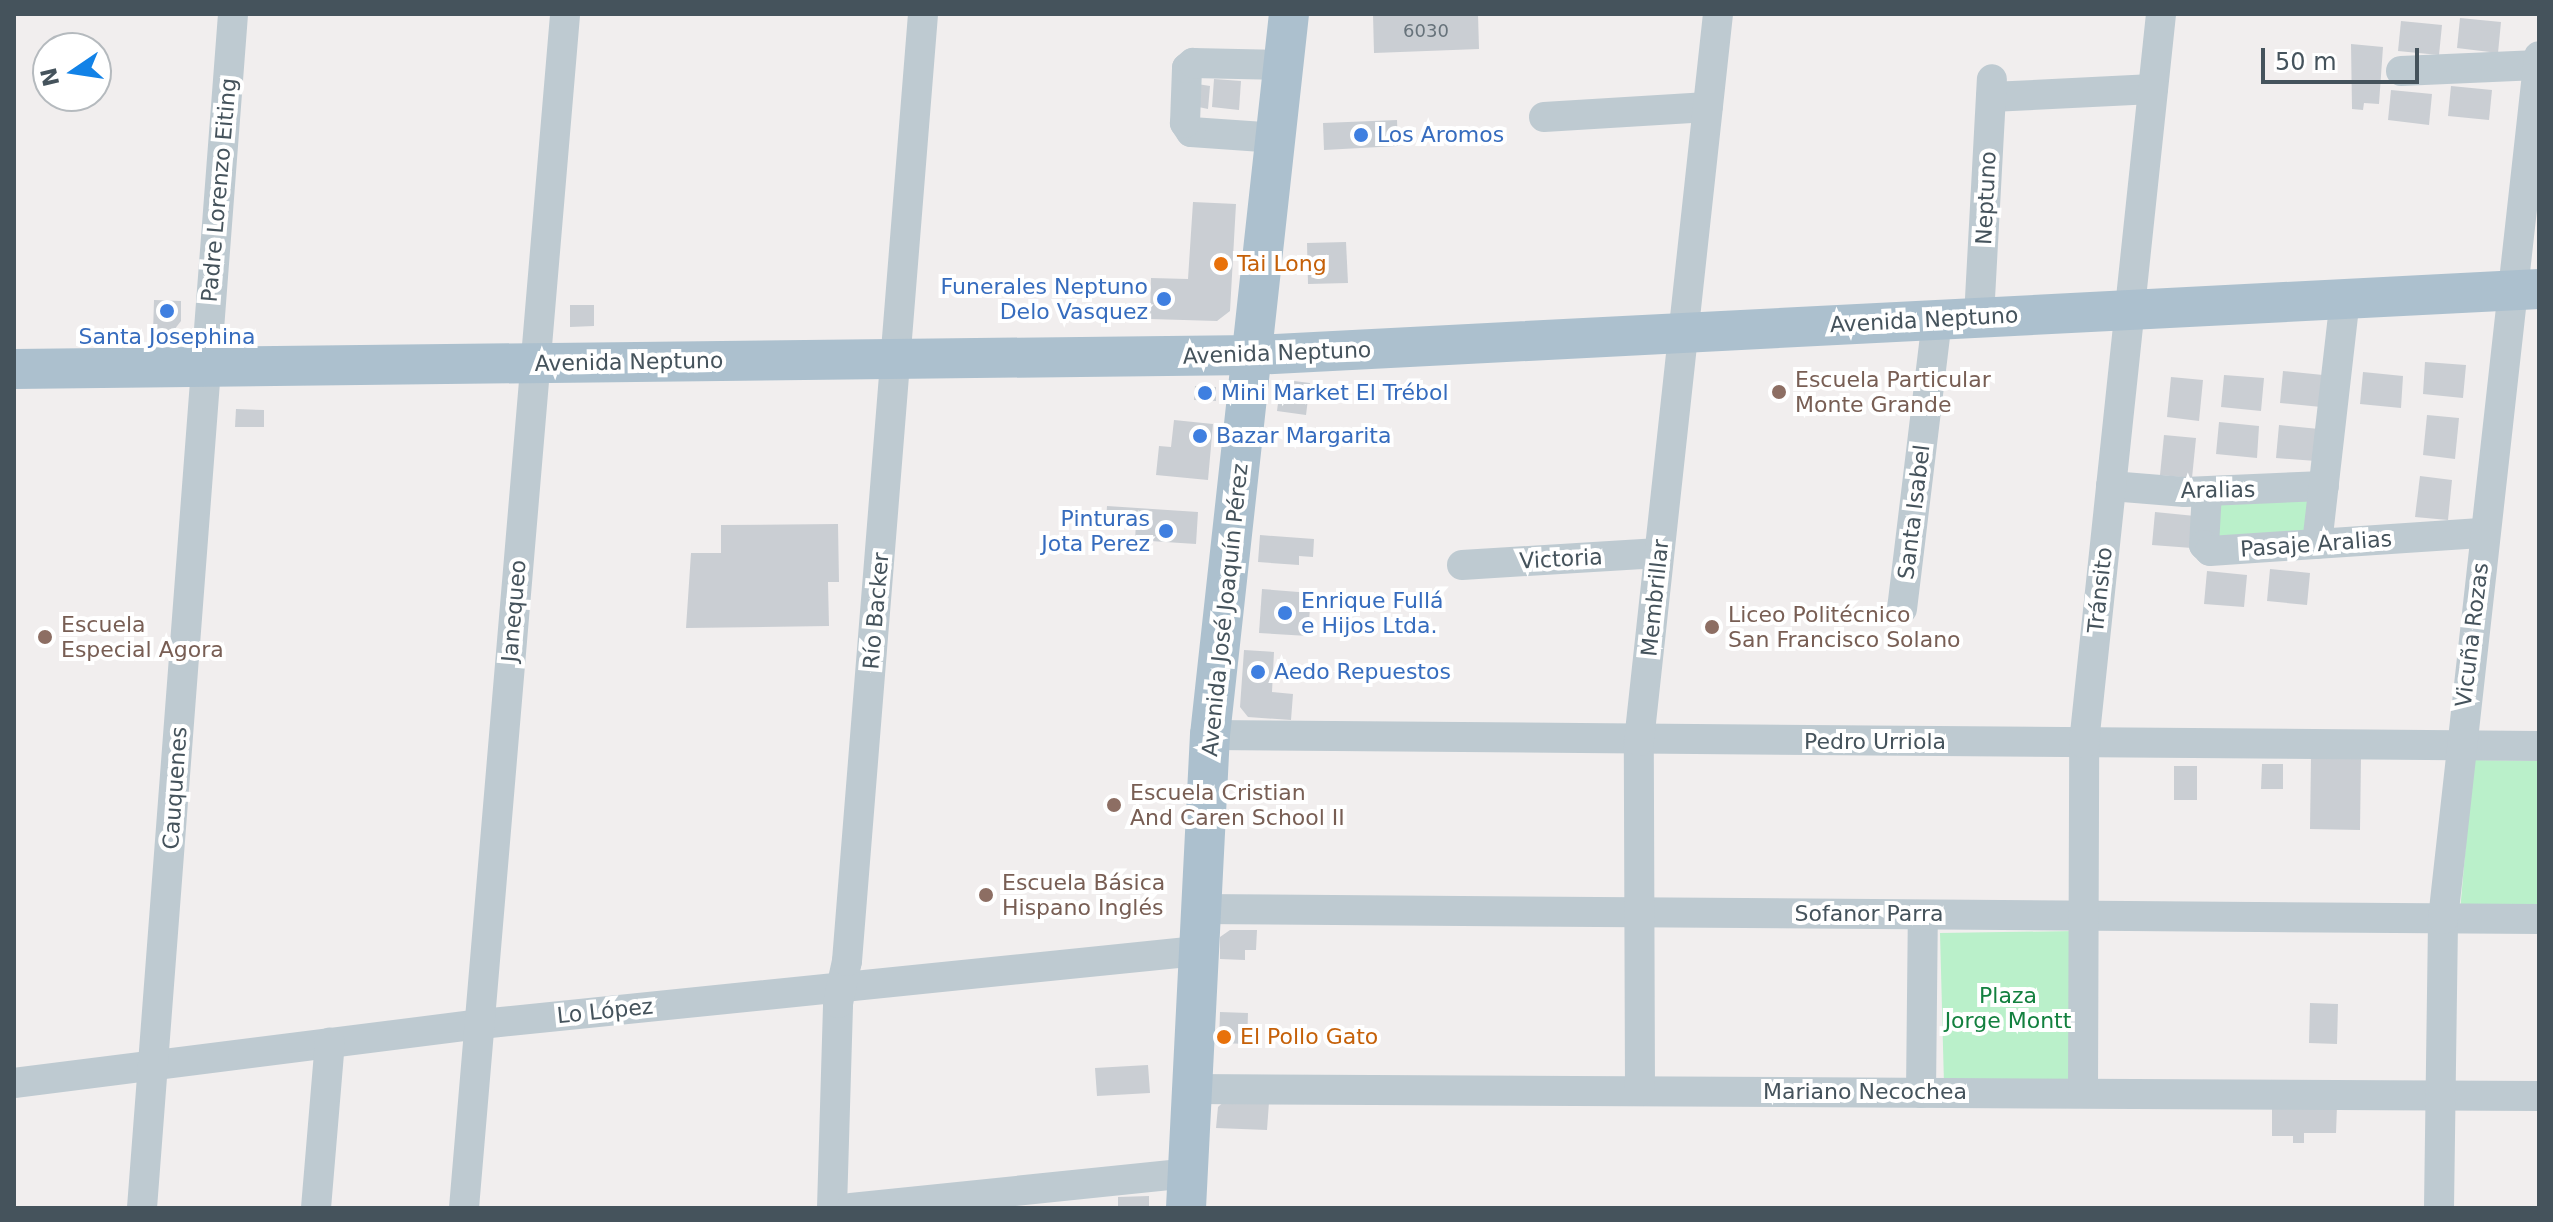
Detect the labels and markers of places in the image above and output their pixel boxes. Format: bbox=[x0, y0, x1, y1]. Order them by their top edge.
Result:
place label: Los Aromos bbox=[1377, 122, 1504, 148]
marker: Los Aromos bbox=[1352, 126, 1370, 144]
place label: Tai Long bbox=[1237, 251, 1327, 277]
marker: Tai Long bbox=[1212, 255, 1230, 273]
place label: Funerales Neptuno Delo Vasquez bbox=[941, 273, 1148, 324]
marker: Funerales Neptuno Delo Vasquez bbox=[1155, 290, 1173, 308]
marker: Santa Josephina bbox=[158, 302, 176, 320]
place label: Santa Josephina bbox=[79, 324, 255, 350]
place label: Escuela Particular Monte Grande bbox=[1795, 366, 1991, 418]
place label: Mini Market El Trébol bbox=[1221, 380, 1449, 406]
marker: Escuela Particular Monte Grande bbox=[1770, 383, 1788, 401]
marker: Mini Market El Trébol bbox=[1196, 384, 1214, 402]
place label: Bazar Margarita bbox=[1216, 423, 1391, 449]
marker: Bazar Margarita bbox=[1191, 427, 1209, 445]
place label: Pinturas Jota Perez bbox=[1041, 505, 1150, 556]
marker: Pinturas Jota Perez bbox=[1157, 522, 1175, 540]
place label: Enrique Fullá e Hijos Ltda. bbox=[1301, 587, 1444, 638]
place label: Liceo Politécnico San Francisco Solano bbox=[1728, 601, 1961, 652]
marker: Enrique Fullá e Hijos Ltda. bbox=[1276, 604, 1294, 622]
place label: Escuela Especial Agora bbox=[61, 611, 224, 662]
marker: Liceo Politécnico San Francisco Solano bbox=[1703, 618, 1721, 636]
marker: Escuela Especial Agora bbox=[36, 628, 54, 646]
place label: Aedo Repuestos bbox=[1274, 659, 1451, 685]
marker: Aedo Repuestos bbox=[1249, 663, 1267, 681]
place label: Escuela Cristian And Caren School II bbox=[1130, 779, 1345, 830]
marker: Escuela Cristian And Caren School II bbox=[1105, 796, 1123, 814]
place label: Escuela Básica Hispano Inglés bbox=[1002, 869, 1165, 920]
marker: Escuela Básica Hispano Inglés bbox=[977, 886, 995, 904]
place label: El Pollo Gato bbox=[1240, 1024, 1378, 1050]
marker: El Pollo Gato bbox=[1215, 1028, 1233, 1046]

